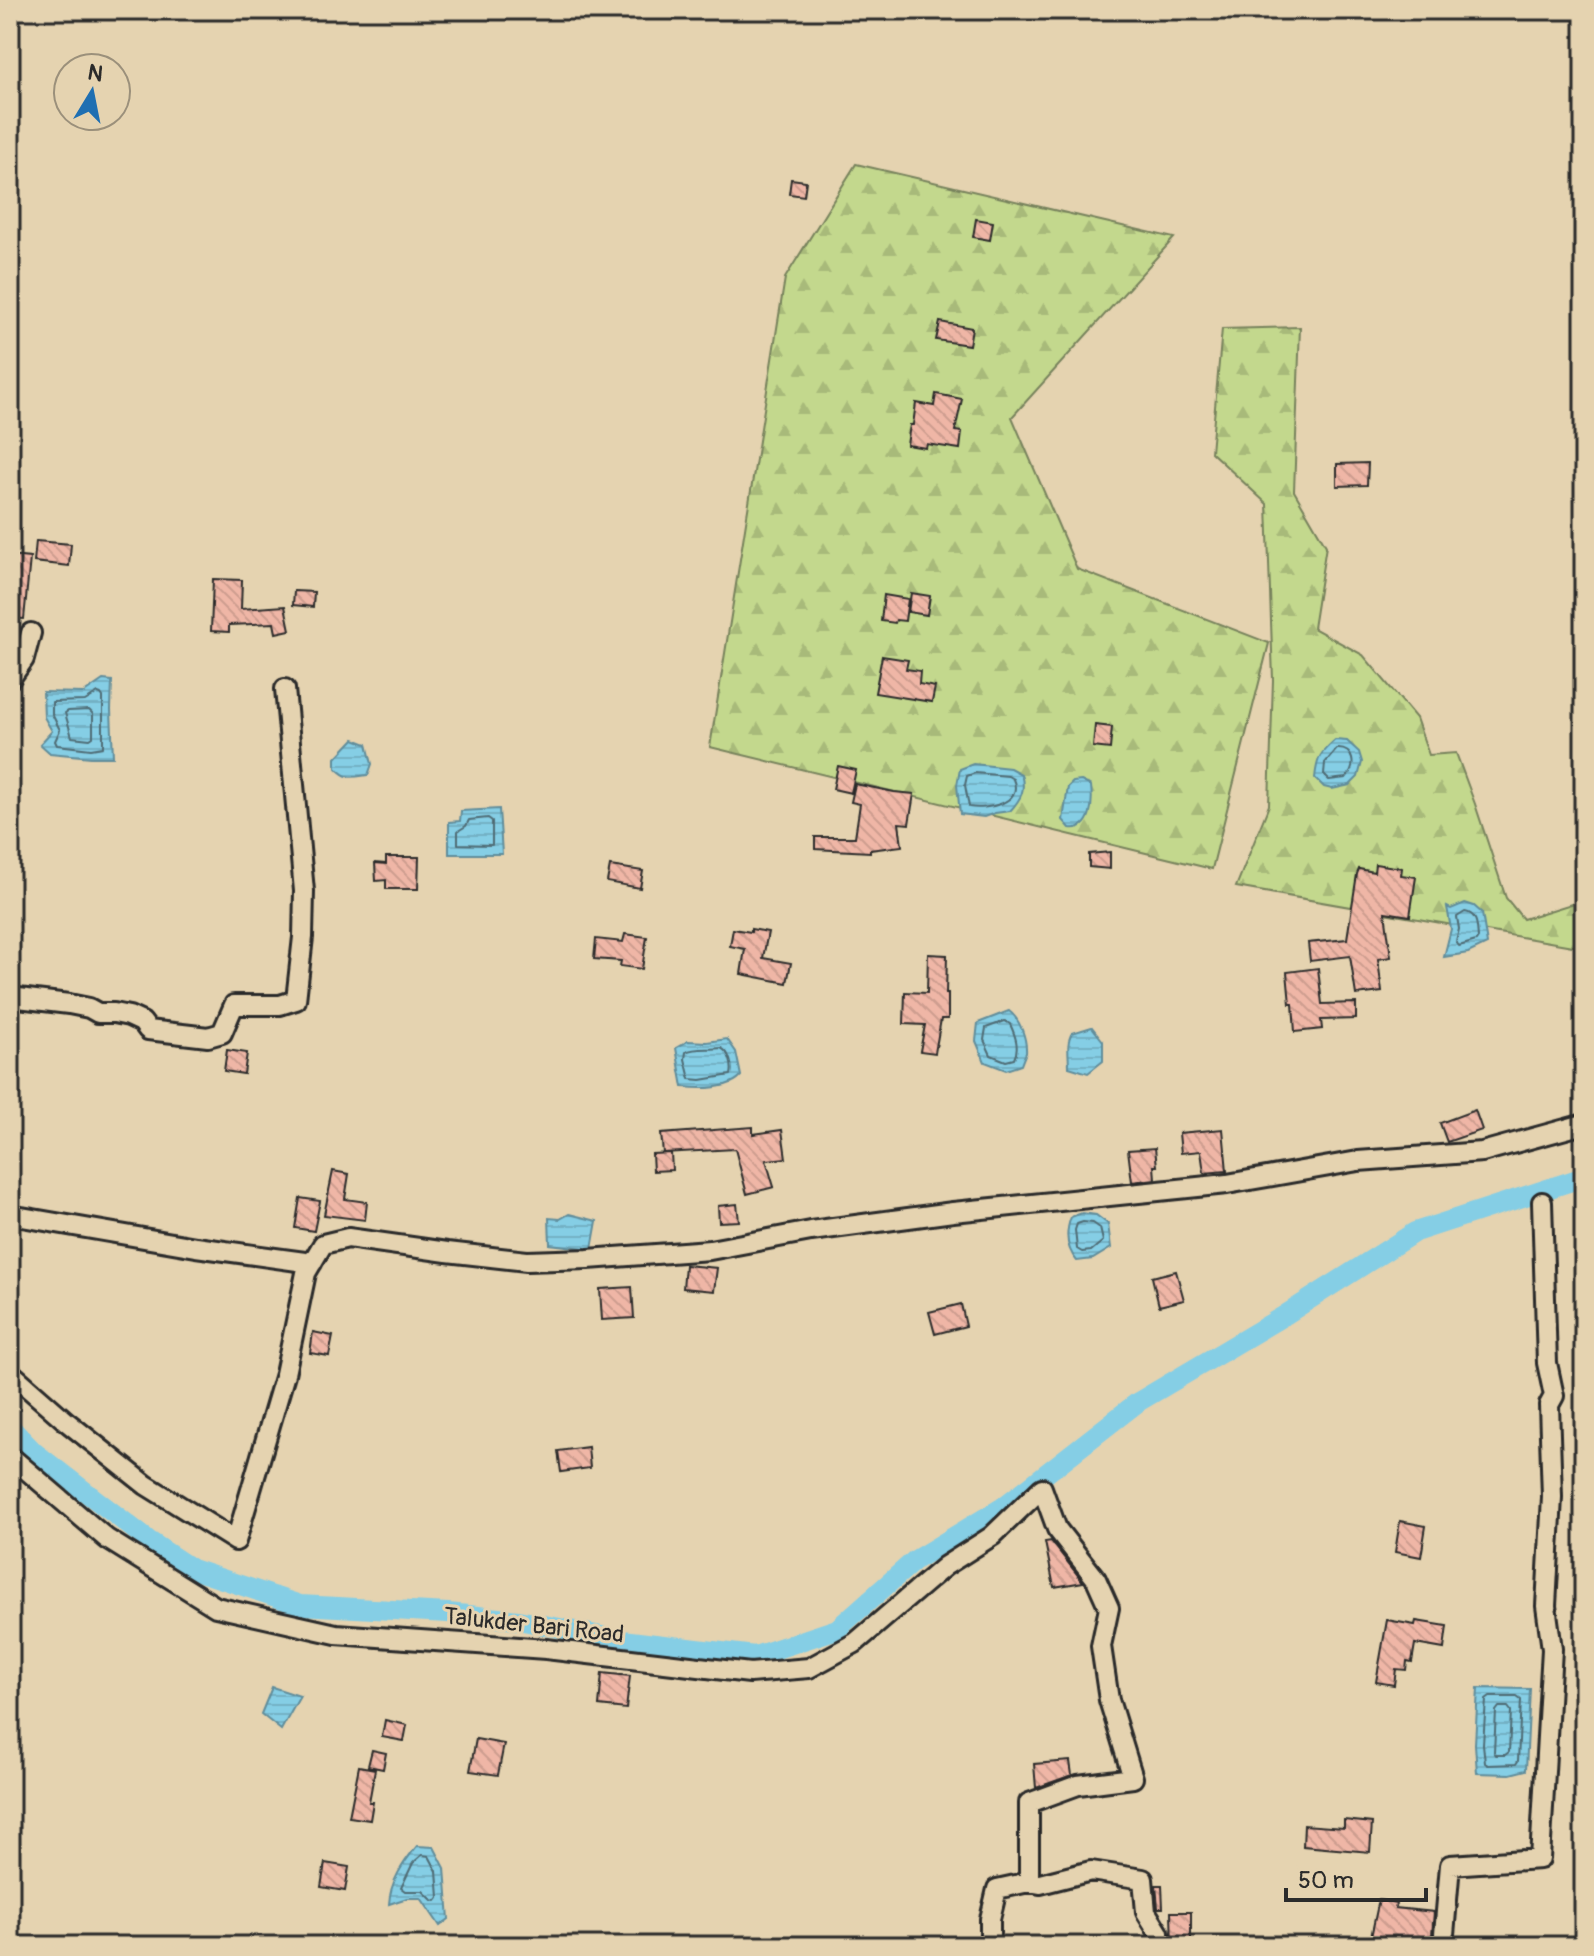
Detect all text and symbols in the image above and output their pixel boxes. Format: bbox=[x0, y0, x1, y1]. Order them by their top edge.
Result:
north arrow bbox=[52, 52, 132, 132]
text: N bbox=[86, 58, 105, 88]
street label: Talukder Bari Road bbox=[442, 1602, 625, 1649]
scale bar bbox=[1286, 1852, 1426, 1902]
text: 50 m bbox=[1298, 1866, 1354, 1895]

